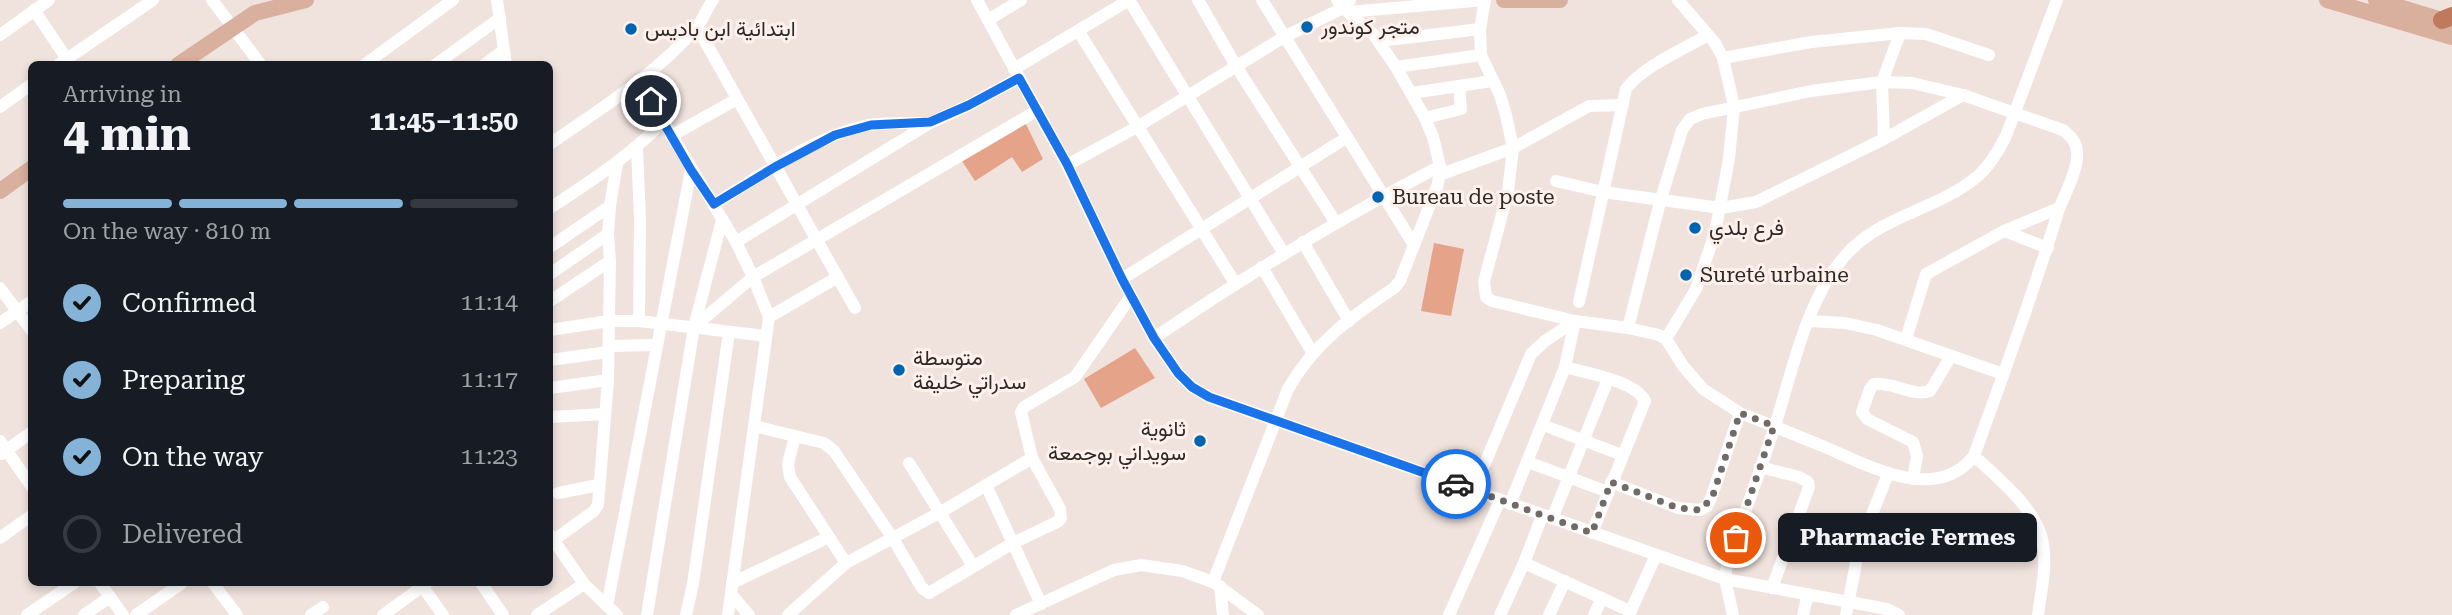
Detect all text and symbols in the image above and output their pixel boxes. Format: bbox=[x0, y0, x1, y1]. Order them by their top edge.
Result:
place label: متجر كوندور bbox=[1320, 15, 1420, 40]
place label: ابتدائية ابن باديس bbox=[645, 17, 796, 41]
marker: متجر كوندور bbox=[1299, 19, 1315, 35]
marker: ابتدائية ابن باديس bbox=[623, 21, 639, 37]
pin bbox=[621, 71, 681, 131]
text: Arriving in bbox=[63, 81, 182, 108]
icon: home bbox=[632, 82, 670, 120]
text: 11:45–11:50 bbox=[369, 106, 518, 136]
text: 4 min bbox=[63, 107, 191, 161]
place label: Bureau de poste bbox=[1392, 185, 1555, 209]
marker: Bureau de poste bbox=[1370, 189, 1386, 205]
place label: فرع بلدي bbox=[1709, 216, 1784, 245]
text: On the way · 810 m bbox=[63, 218, 271, 245]
marker: فرع بلدي bbox=[1687, 220, 1703, 236]
place label: Sureté urbaine bbox=[1700, 263, 1849, 287]
marker: Sureté urbaine bbox=[1678, 267, 1694, 283]
icon: check bbox=[63, 284, 101, 322]
text: Confirmed bbox=[122, 288, 257, 318]
text: 11:14 bbox=[461, 289, 518, 316]
place label: متوسطة سدراتي خليفة bbox=[913, 346, 1026, 399]
icon: check bbox=[63, 361, 101, 399]
marker: متوسطة سدراتي خليفة bbox=[891, 362, 907, 378]
text: Preparing bbox=[122, 365, 245, 395]
text: 11:17 bbox=[461, 366, 518, 393]
place label: ثانوية سويداني بوجمعة bbox=[1048, 417, 1186, 470]
marker: ثانوية سويداني بوجمعة bbox=[1192, 433, 1208, 449]
icon: check bbox=[63, 438, 101, 476]
text: On the way bbox=[122, 442, 263, 472]
text: 11:23 bbox=[461, 443, 518, 470]
courier bbox=[1421, 449, 1491, 519]
icon: car bbox=[1437, 465, 1475, 503]
pin bbox=[1706, 508, 1766, 568]
callout: Pharmacie Fermes bbox=[1778, 514, 2037, 562]
text: Delivered bbox=[122, 519, 243, 549]
icon: bag bbox=[1717, 519, 1755, 557]
text: Pharmacie Fermes bbox=[1800, 524, 2015, 551]

